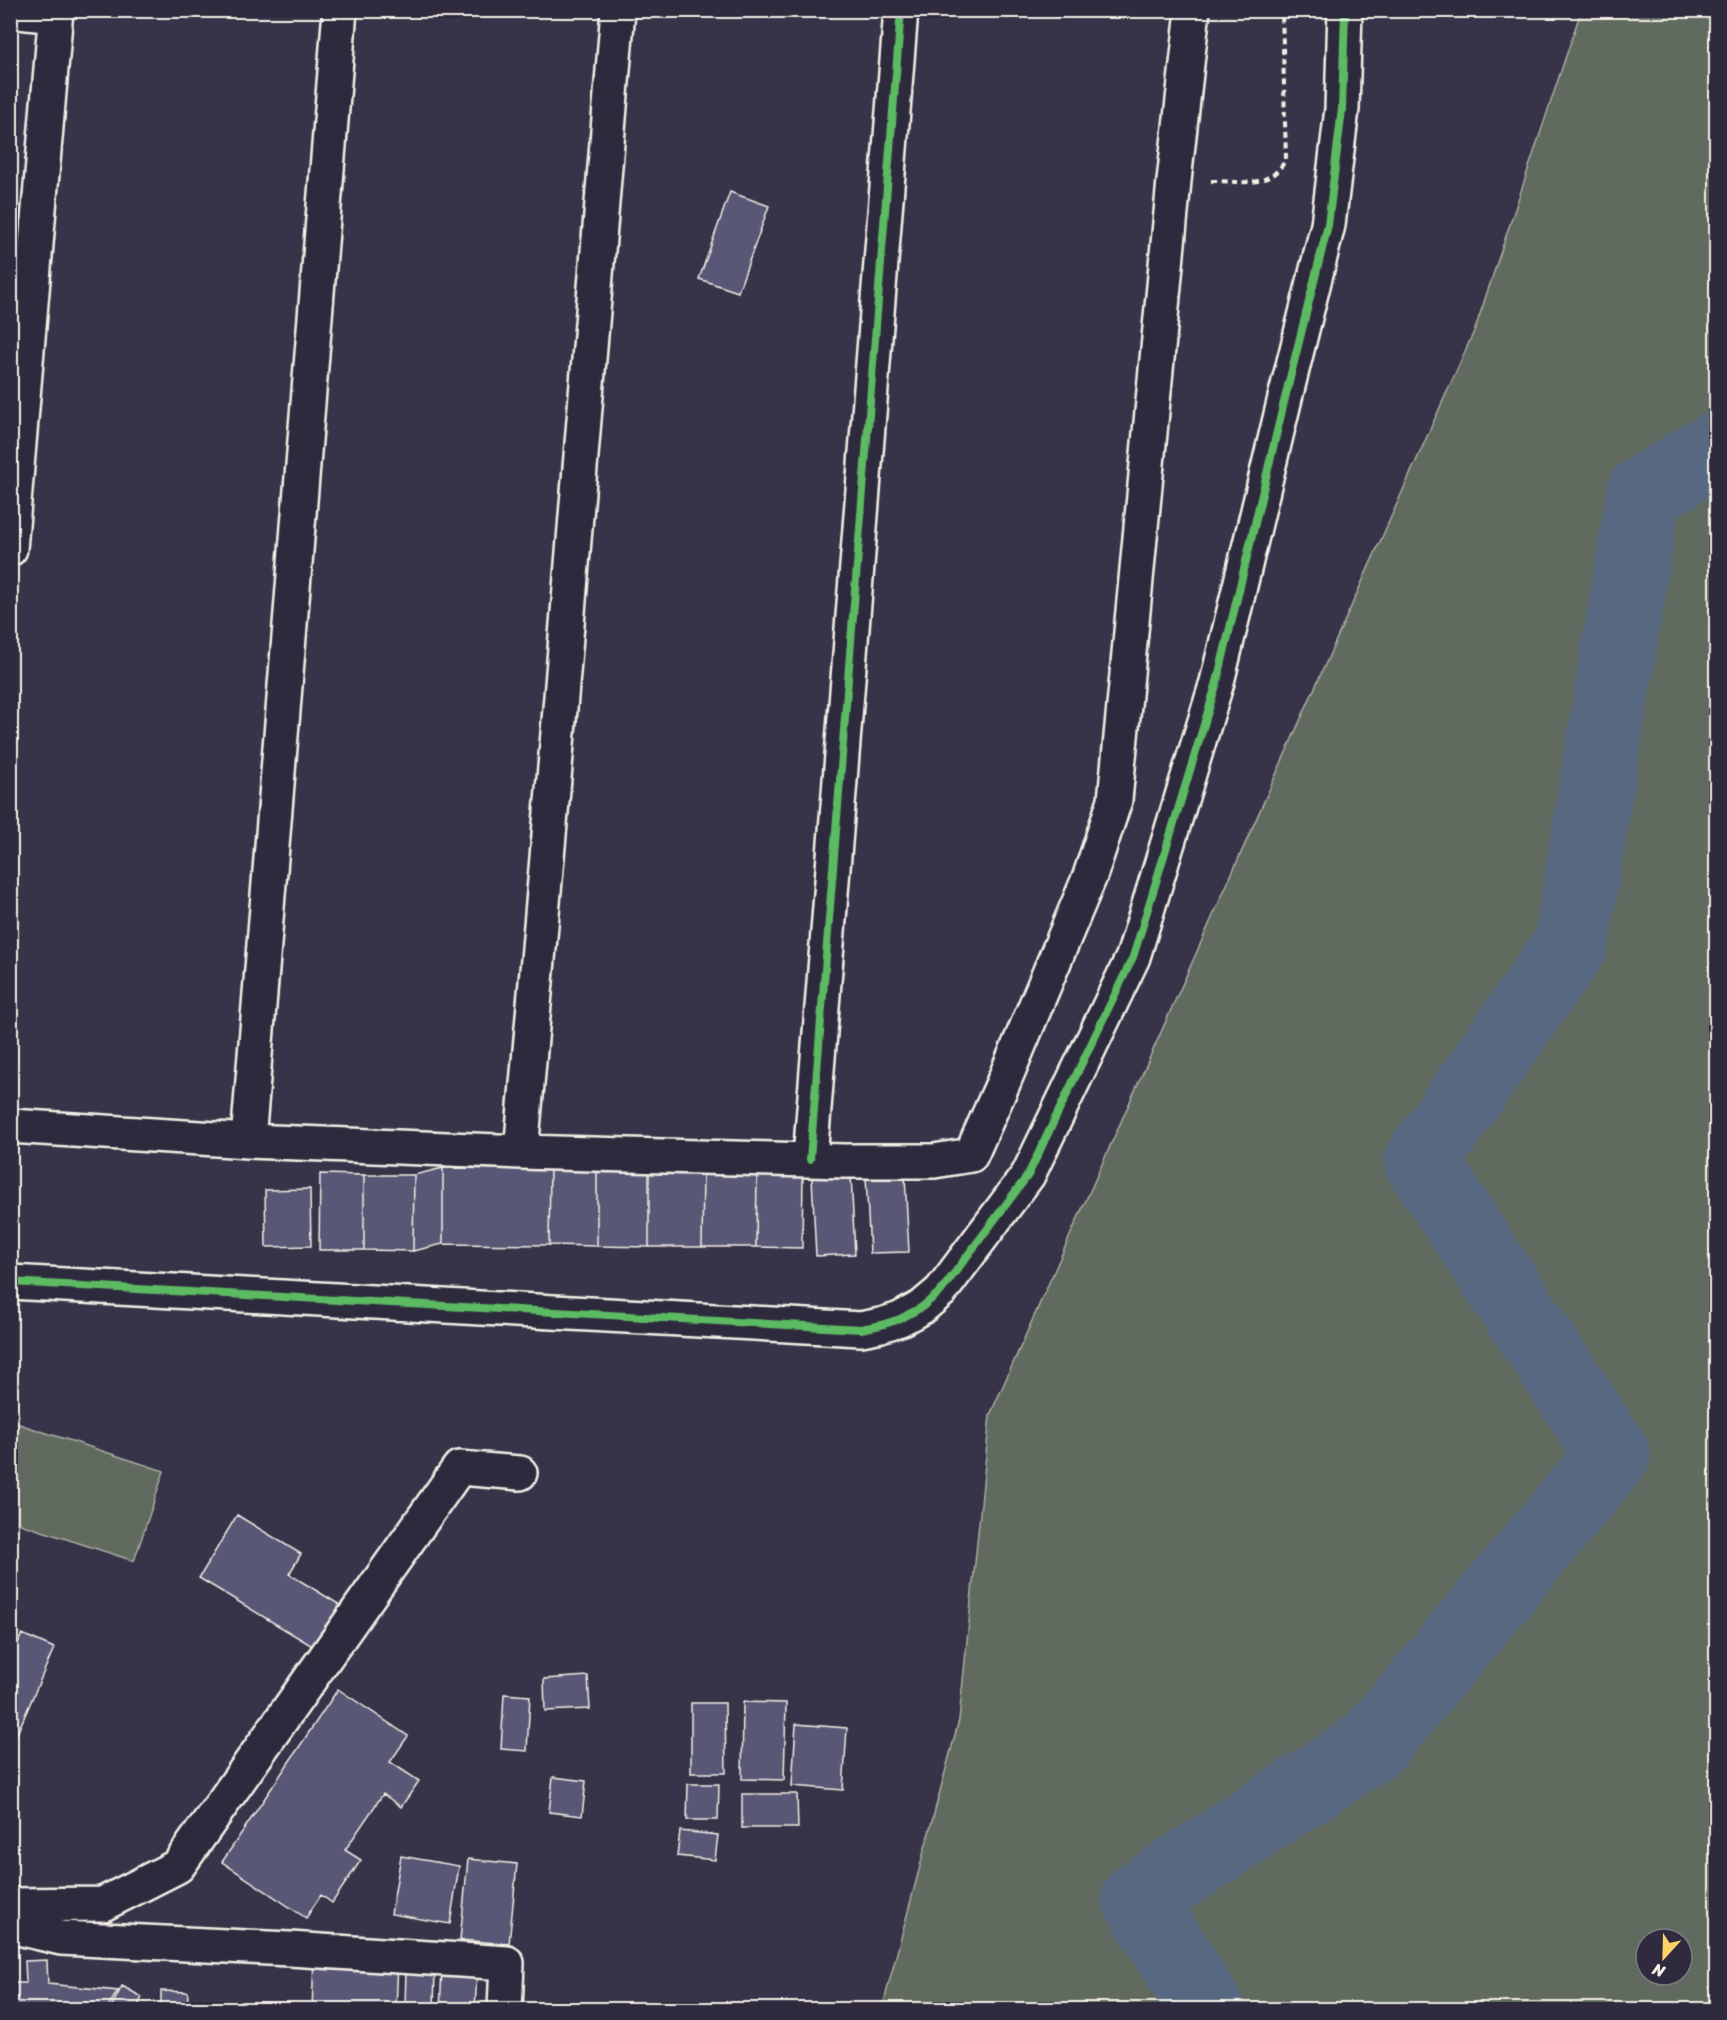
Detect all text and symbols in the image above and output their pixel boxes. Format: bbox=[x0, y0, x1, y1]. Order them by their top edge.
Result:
north arrow bbox=[1634, 1927, 1694, 1987]
text: N bbox=[1647, 1955, 1670, 1986]

